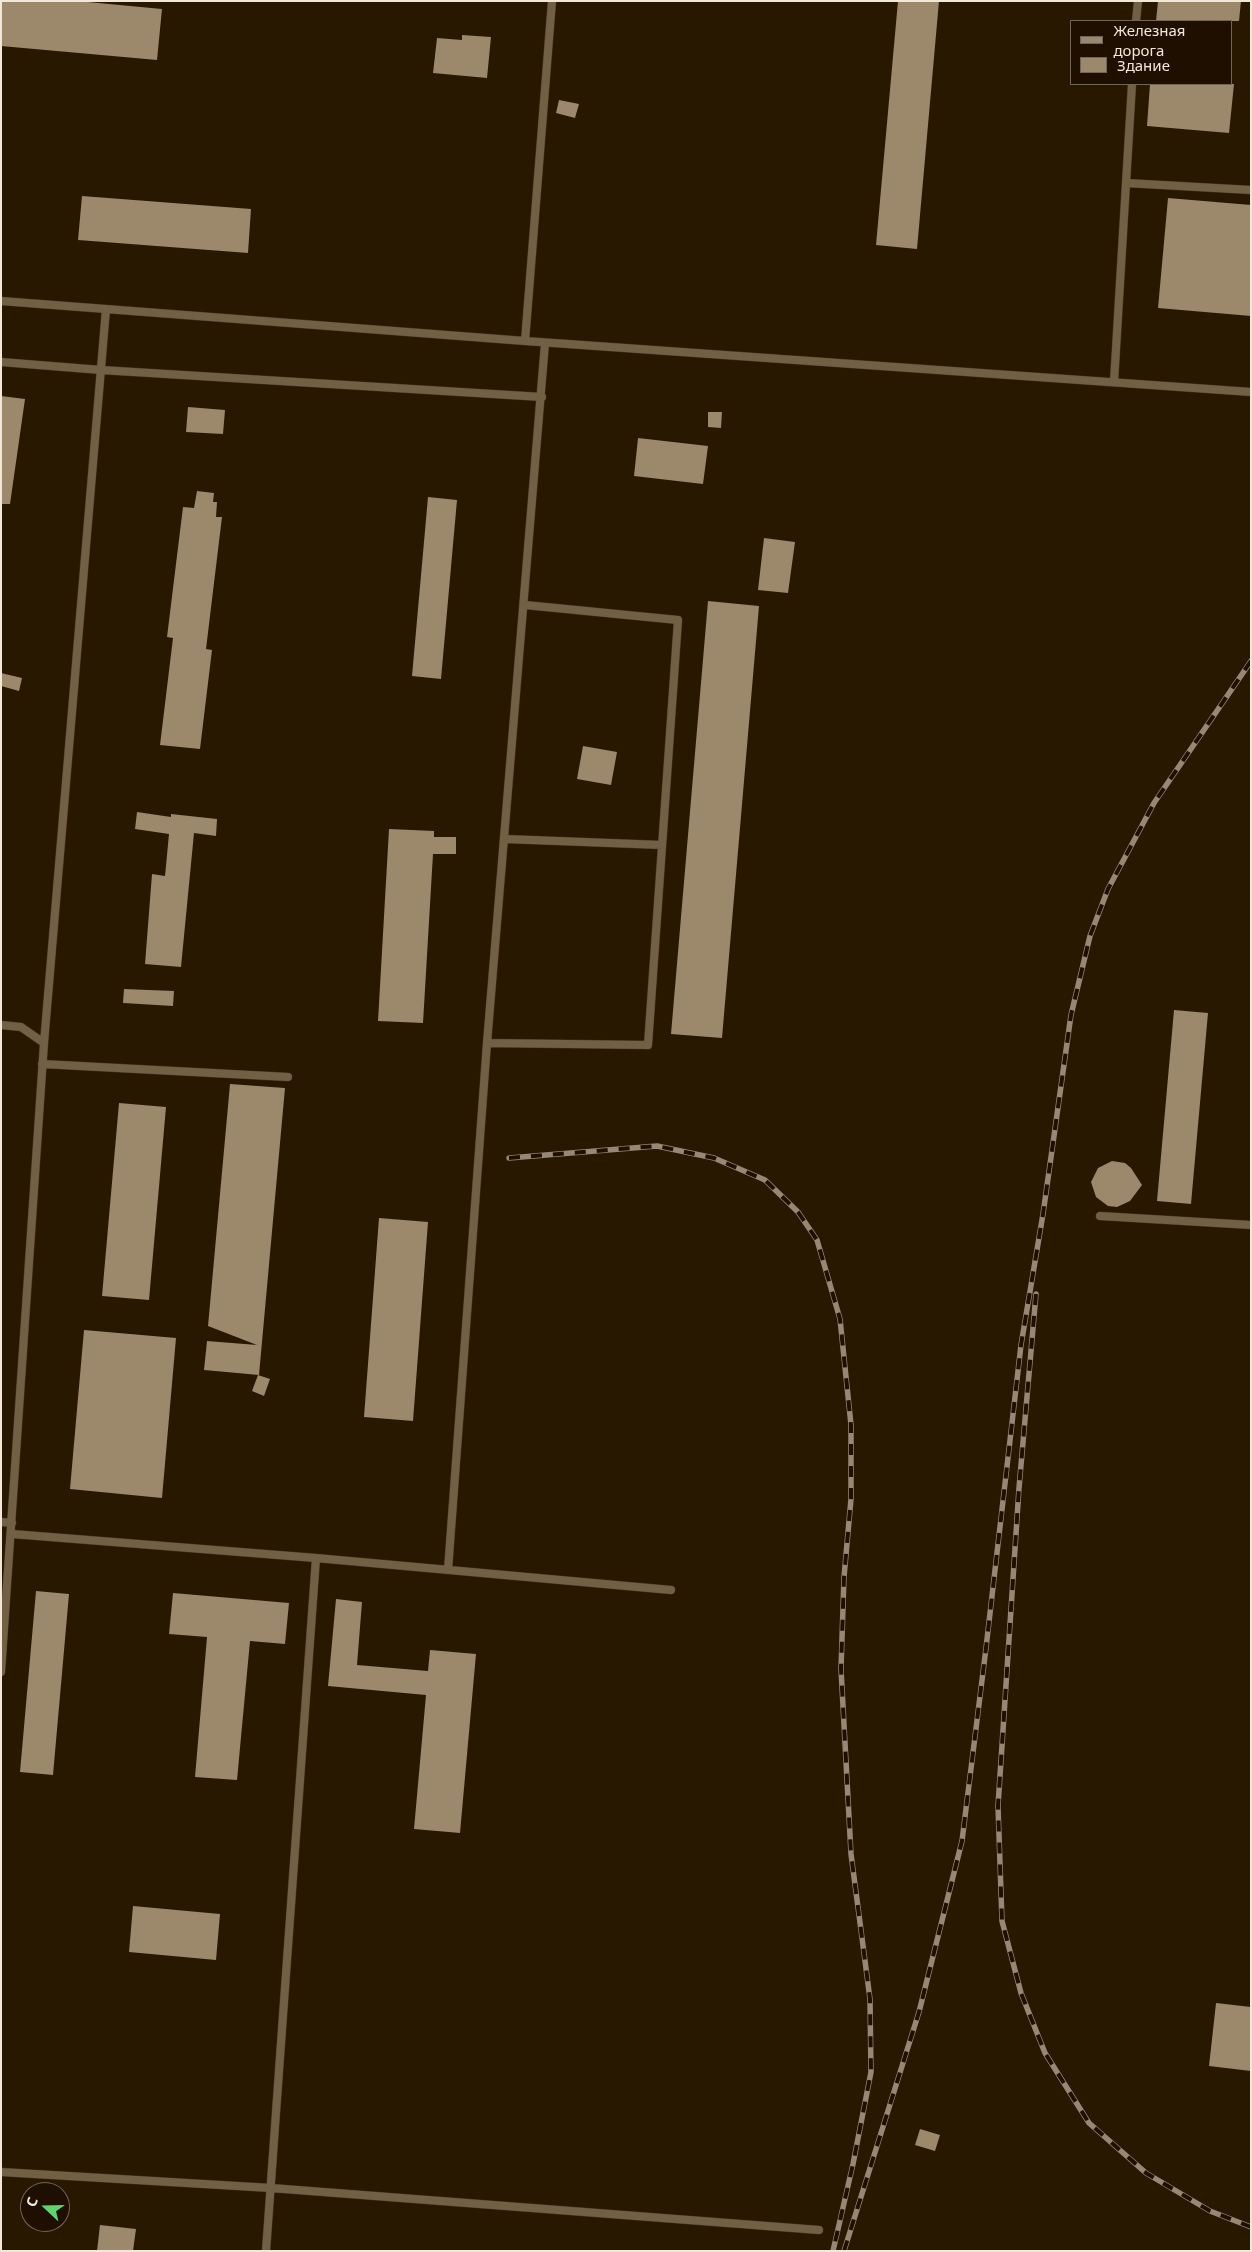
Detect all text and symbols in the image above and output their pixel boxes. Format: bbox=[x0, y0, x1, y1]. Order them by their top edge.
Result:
legend bbox=[1070, 20, 1232, 85]
text: Железная дорога bbox=[1113, 20, 1186, 60]
text: Здание bbox=[1117, 55, 1170, 75]
north arrow bbox=[20, 2182, 70, 2232]
text: С bbox=[21, 2194, 42, 2209]

